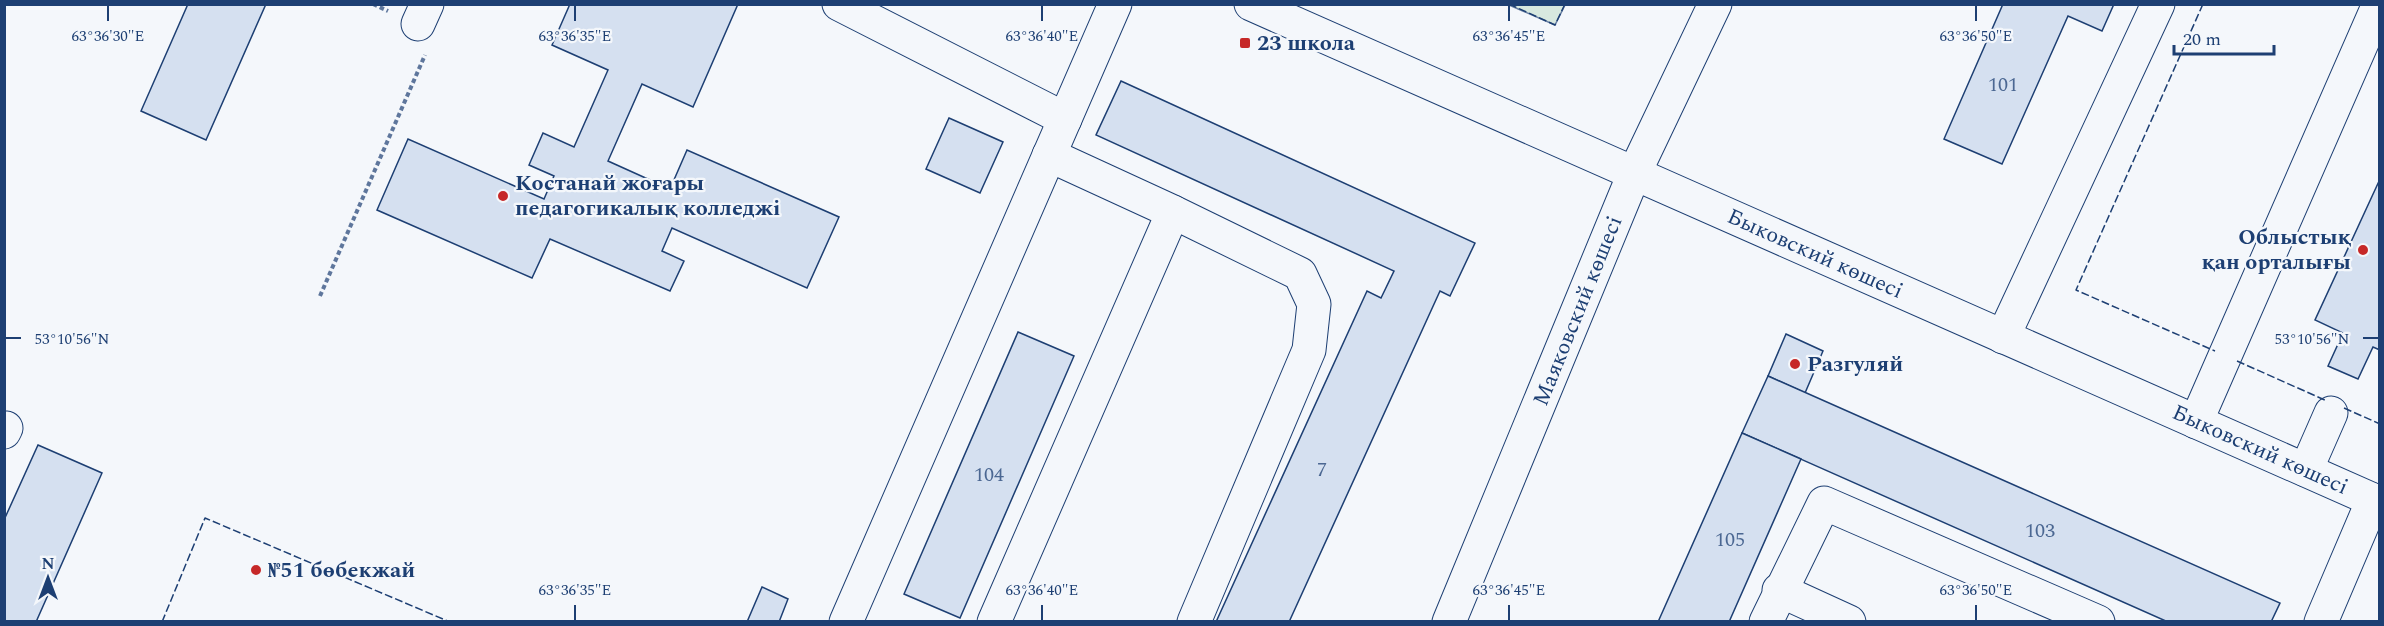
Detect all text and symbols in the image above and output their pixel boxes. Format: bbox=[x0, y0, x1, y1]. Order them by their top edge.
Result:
scale bar bbox=[2174, 18, 2274, 56]
text: 63°36'30"E bbox=[72, 25, 144, 48]
text: 63°36'35"E bbox=[539, 25, 611, 48]
text: 63°36'40"E bbox=[1006, 25, 1078, 48]
text: 63°36'45"E bbox=[1473, 25, 1545, 48]
text: 63°36'50"E bbox=[1940, 25, 2012, 48]
text: 20 m bbox=[2183, 26, 2221, 53]
place label: 23 школа bbox=[1257, 27, 1356, 60]
marker: 23 школа bbox=[1238, 36, 1252, 50]
house number: 101 bbox=[1988, 70, 2018, 100]
place label: Костанай жоғары педагогикалық колледжі bbox=[515, 167, 780, 225]
marker: Костанай жоғары педагогикалық колледжі bbox=[496, 189, 510, 203]
street label: Быковский көшесі bbox=[1722, 200, 1908, 308]
street label: Маяковский көшесі bbox=[1525, 211, 1631, 411]
place label: Облыстық қан орталығы bbox=[2201, 221, 2352, 279]
marker: Облыстық қан орталығы bbox=[2356, 243, 2370, 257]
text: 53°10'56"N bbox=[35, 328, 110, 351]
text: 53°10'56"N bbox=[2275, 328, 2350, 351]
place label: Разгуляй bbox=[1807, 348, 1903, 381]
marker: Разгуляй bbox=[1788, 357, 1802, 371]
street label: Быковский көшесі bbox=[2167, 396, 2353, 504]
house number: 7 bbox=[1317, 455, 1327, 485]
house number: 104 bbox=[974, 460, 1004, 490]
house number: 103 bbox=[2025, 516, 2055, 546]
house number: 105 bbox=[1715, 525, 1745, 555]
north arrow bbox=[18, 548, 78, 608]
text: N bbox=[41, 552, 55, 576]
place label: №51 бөбекжай bbox=[268, 554, 415, 587]
marker: №51 бөбекжай bbox=[249, 563, 263, 577]
text: 63°36'35"E bbox=[539, 579, 611, 602]
text: 63°36'40"E bbox=[1006, 579, 1078, 602]
text: 63°36'45"E bbox=[1473, 579, 1545, 602]
text: 63°36'50"E bbox=[1940, 579, 2012, 602]

